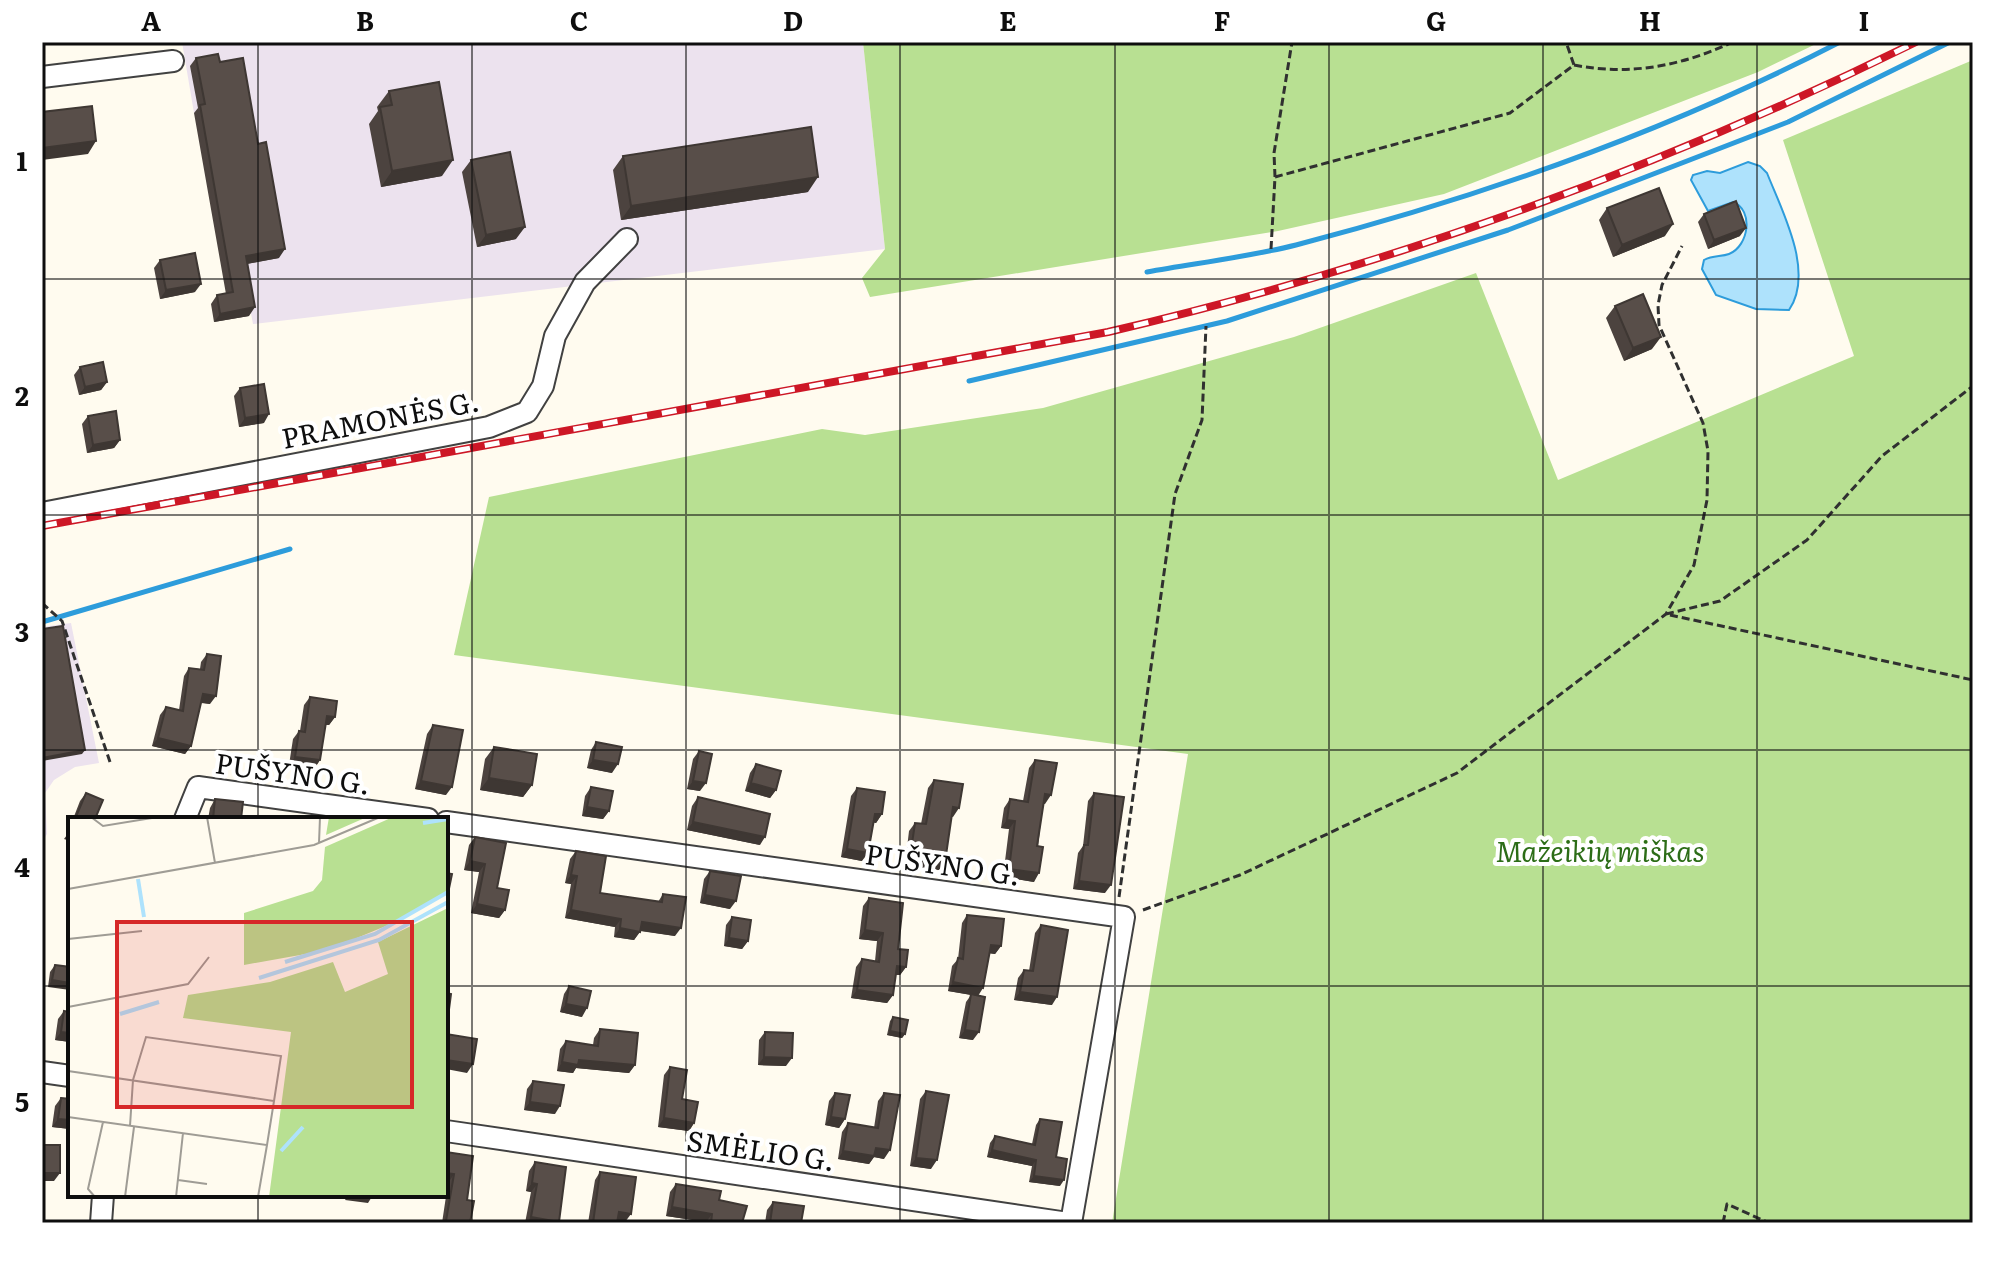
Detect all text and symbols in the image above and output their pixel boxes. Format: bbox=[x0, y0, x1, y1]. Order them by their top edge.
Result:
text: A bbox=[141, 0, 161, 39]
text: B bbox=[356, 0, 374, 39]
text: C bbox=[570, 0, 588, 39]
text: D bbox=[783, 0, 803, 39]
text: E bbox=[999, 0, 1017, 39]
text: F bbox=[1214, 0, 1230, 39]
text: G bbox=[1426, 0, 1446, 39]
text: H bbox=[1639, 0, 1661, 39]
text: I bbox=[1859, 0, 1869, 39]
text: 1 bbox=[17, 140, 28, 179]
text: 2 bbox=[15, 375, 29, 414]
street label: PRAMONĖS G. bbox=[278, 378, 482, 458]
text: 3 bbox=[15, 611, 29, 650]
street label: PUŠYNO G. bbox=[213, 740, 373, 804]
inset map bbox=[68, 817, 448, 1197]
park label: Mažeikių miškas bbox=[1495, 829, 1705, 871]
street label: PUŠYNO G. bbox=[863, 831, 1023, 895]
text: 4 bbox=[14, 846, 30, 885]
text: 5 bbox=[15, 1081, 29, 1120]
street label: SMĖLIO G. bbox=[684, 1118, 838, 1180]

